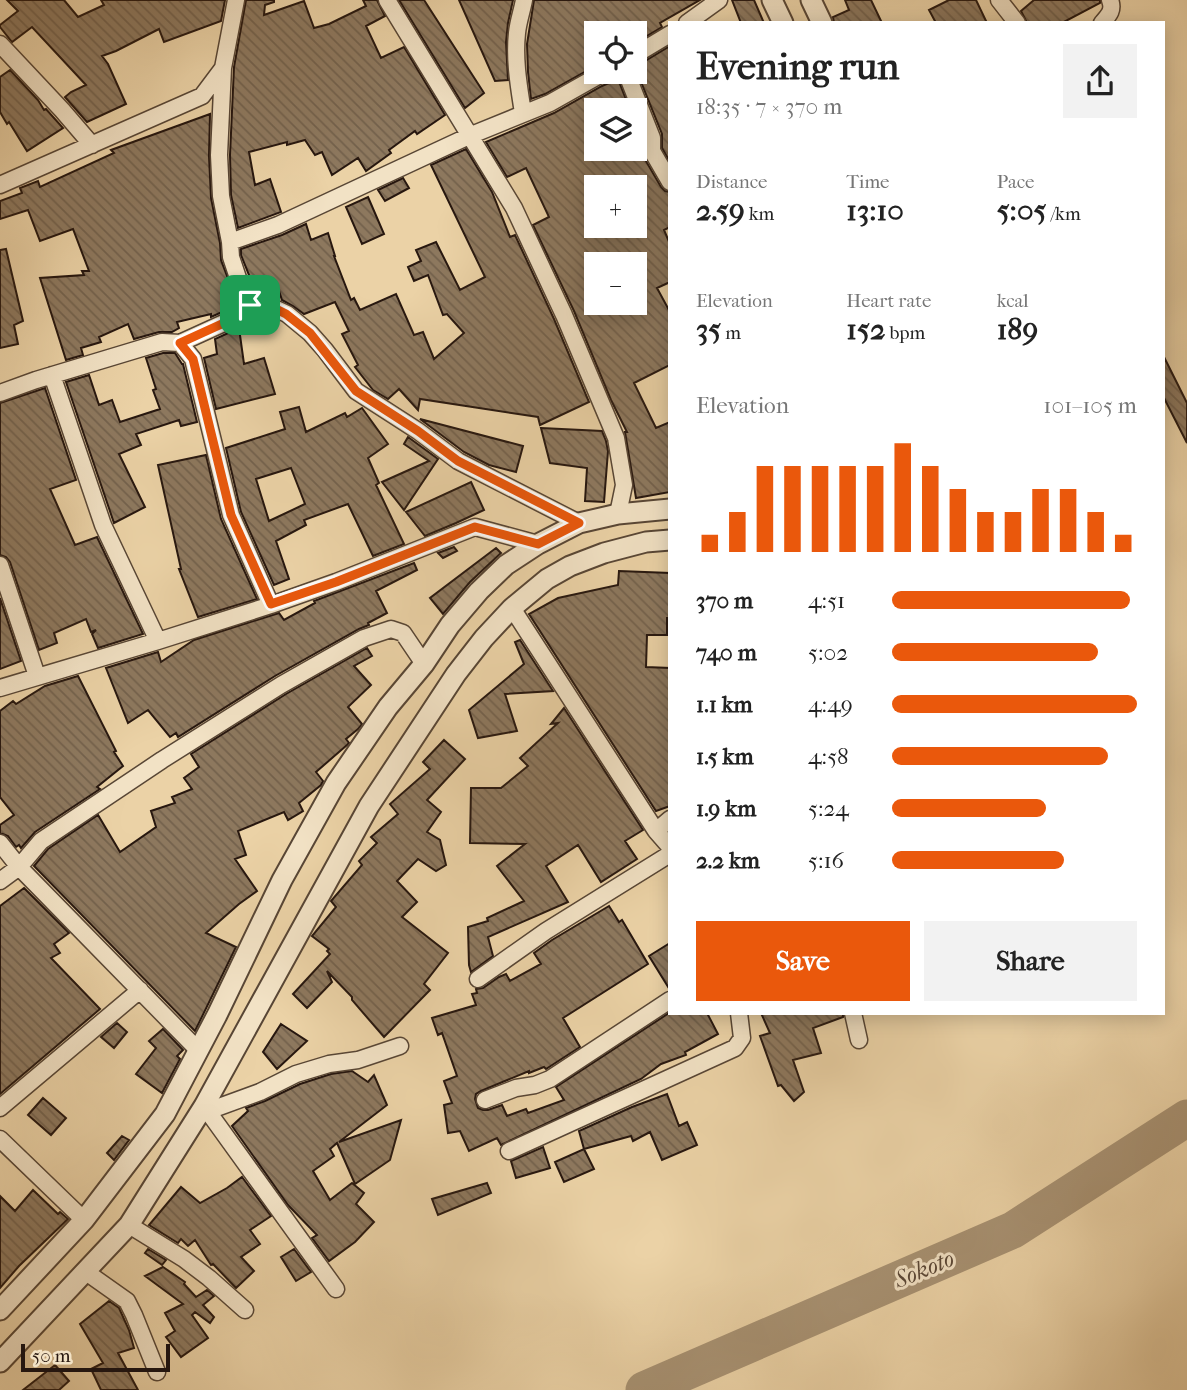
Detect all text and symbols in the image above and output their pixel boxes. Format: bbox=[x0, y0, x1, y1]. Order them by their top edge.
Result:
map controls bbox=[584, 21, 647, 315]
button: locate bbox=[584, 21, 647, 84]
text: Evening run bbox=[696, 44, 899, 89]
button: share bbox=[1063, 44, 1137, 118]
text: 18:35 · 7 × 370 m bbox=[696, 93, 842, 120]
button: layers bbox=[584, 98, 647, 161]
text: Distance bbox=[696, 171, 767, 193]
text: Time bbox=[846, 171, 890, 193]
text: Pace bbox=[997, 171, 1035, 193]
button: + bbox=[584, 175, 647, 238]
text: 2.59 bbox=[696, 193, 745, 228]
text: 13:10 bbox=[846, 193, 904, 228]
text: 5:05 bbox=[997, 193, 1046, 228]
text: km bbox=[745, 203, 774, 225]
text: /km bbox=[1046, 203, 1081, 225]
button: − bbox=[584, 252, 647, 315]
pin bbox=[220, 275, 280, 335]
icon: arrive bbox=[231, 286, 269, 324]
text: Elevation bbox=[696, 290, 773, 312]
text: Heart rate bbox=[846, 290, 931, 312]
text: kcal bbox=[997, 290, 1029, 312]
text: 35 bbox=[696, 312, 721, 347]
text: 152 bbox=[846, 312, 885, 347]
text: 189 bbox=[997, 312, 1038, 347]
text: m bbox=[721, 322, 741, 344]
text: bpm bbox=[885, 322, 925, 344]
text: Elevation bbox=[696, 392, 789, 419]
text: 101–105 m bbox=[1043, 392, 1137, 419]
text: 370 m bbox=[696, 587, 753, 614]
text: 4:51 bbox=[808, 587, 845, 614]
text: 740 m bbox=[696, 639, 757, 666]
text: 5:02 bbox=[808, 639, 848, 666]
text: 1.1 km bbox=[696, 691, 753, 718]
text: 4:49 bbox=[808, 691, 853, 718]
text: 1.5 km bbox=[696, 743, 754, 770]
text: 4:58 bbox=[808, 743, 849, 770]
text: 1.9 km bbox=[696, 795, 756, 822]
text: 5:24 bbox=[808, 795, 849, 822]
text: 2.2 km bbox=[696, 847, 760, 874]
text: 5:16 bbox=[808, 847, 844, 874]
button: Save bbox=[696, 921, 910, 1001]
button: Share bbox=[924, 921, 1137, 1001]
water label: Sokoto bbox=[889, 1244, 958, 1294]
scale bar bbox=[21, 1341, 170, 1373]
text: 50 m bbox=[32, 1345, 71, 1367]

